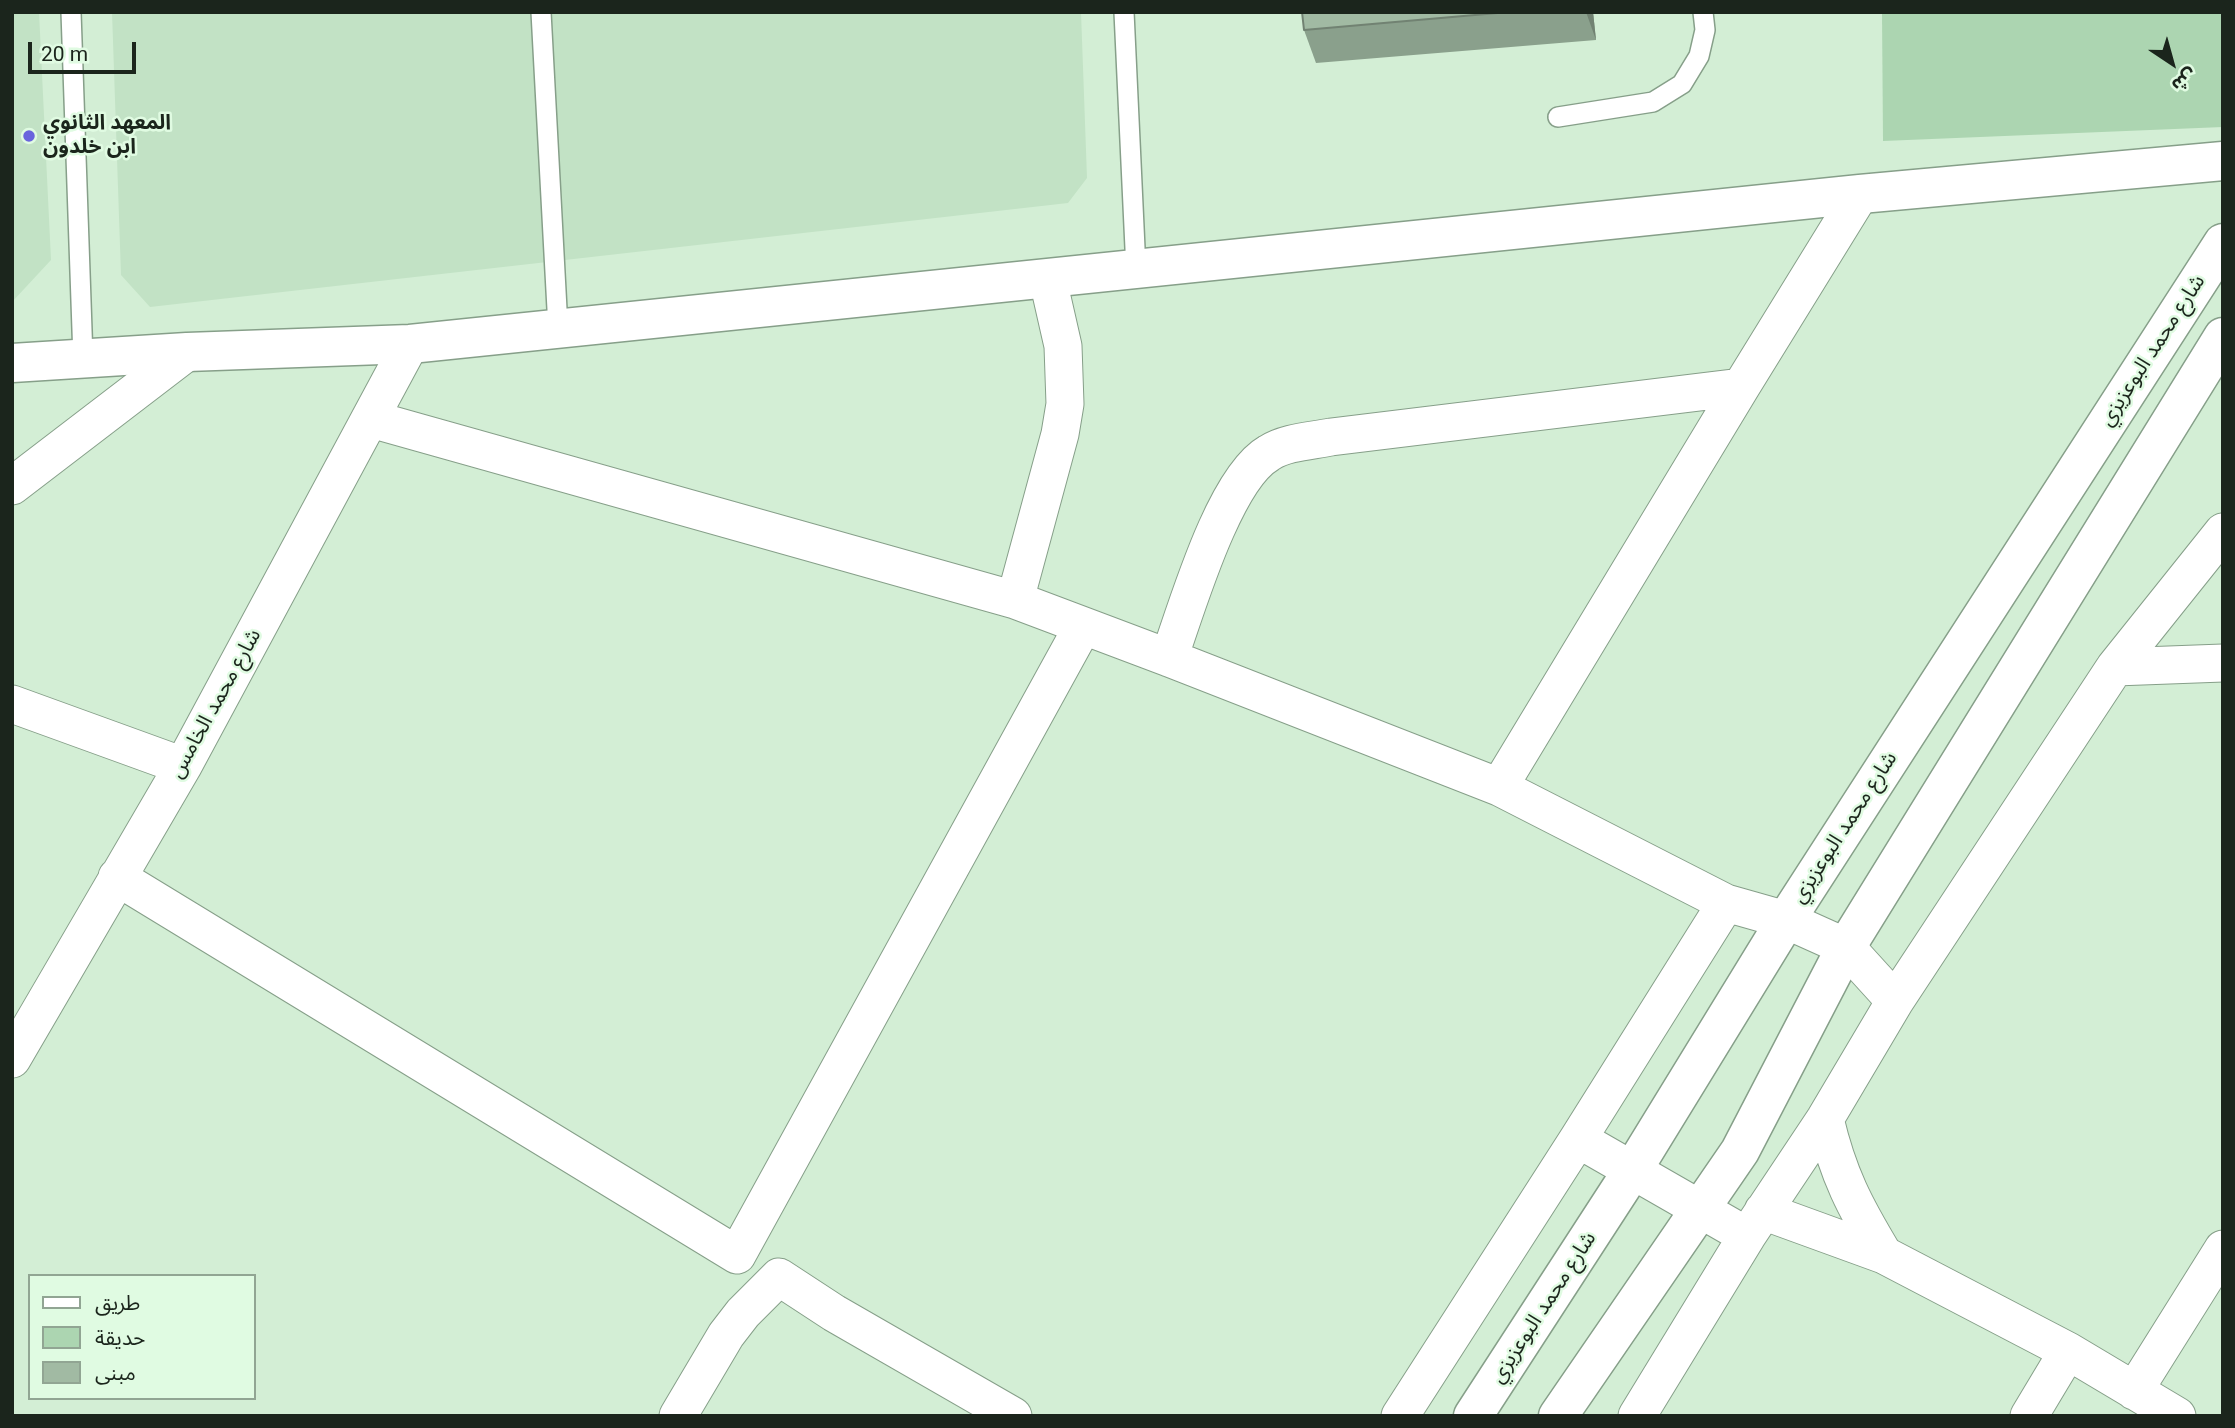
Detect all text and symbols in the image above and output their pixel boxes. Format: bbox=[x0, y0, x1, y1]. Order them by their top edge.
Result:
scale bar bbox=[32, 28, 140, 72]
north arrow bbox=[2137, 28, 2207, 98]
text: 20 m bbox=[41, 42, 88, 66]
text: ش bbox=[2167, 63, 2202, 97]
place label: المعهد الثانوي ابن خلدون bbox=[43, 111, 171, 161]
marker: المعهد الثانوي ابن خلدون bbox=[21, 128, 37, 144]
street label: شارع محمد البوعزيزي bbox=[2095, 271, 2211, 431]
street label: شارع محمد الخامس bbox=[165, 625, 267, 783]
street label: شارع محمد البوعزيزي bbox=[1787, 748, 1903, 908]
street label: شارع محمد البوعزيزي bbox=[1486, 1228, 1602, 1388]
legend bbox=[28, 1274, 256, 1400]
text: طريق bbox=[95, 1291, 140, 1315]
text: حديقة bbox=[95, 1326, 145, 1350]
text: مبنى bbox=[95, 1361, 136, 1385]

